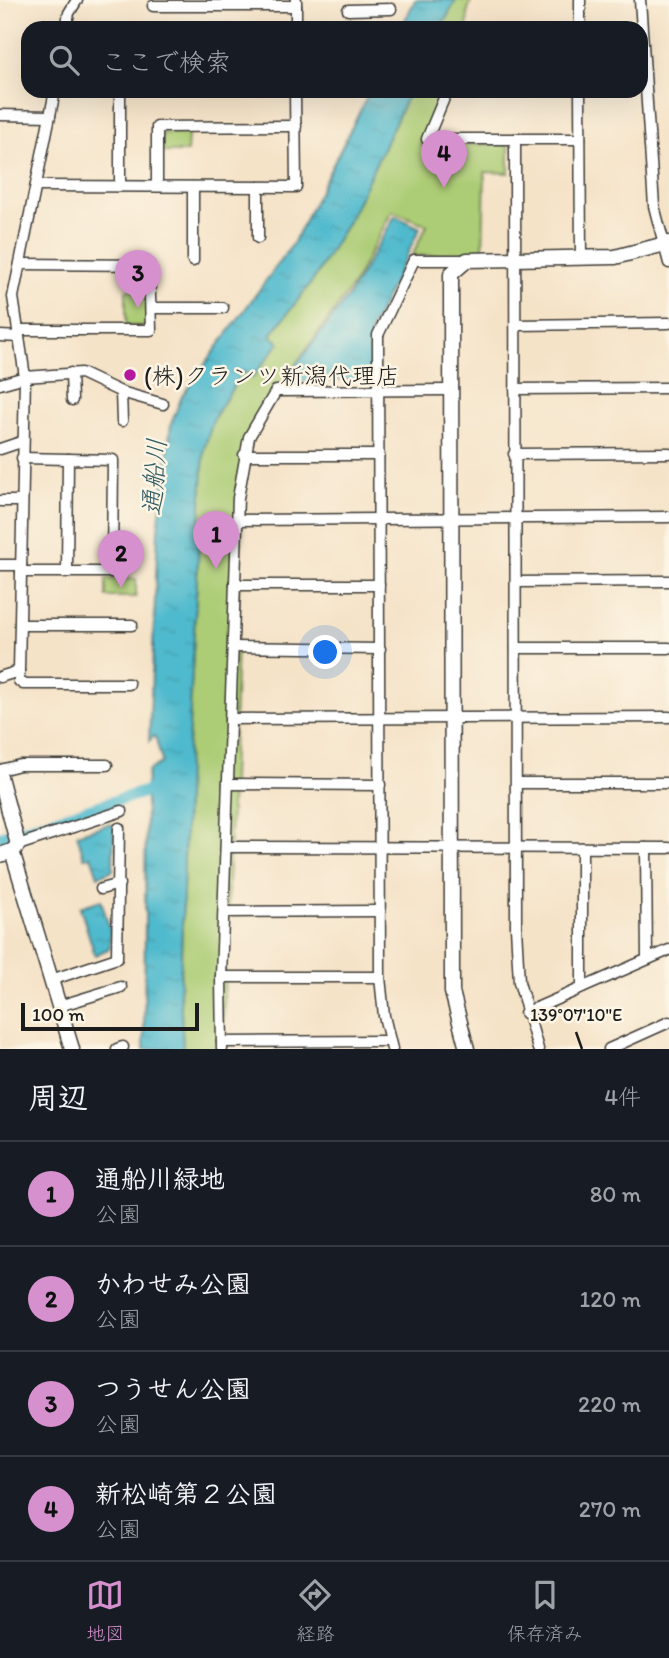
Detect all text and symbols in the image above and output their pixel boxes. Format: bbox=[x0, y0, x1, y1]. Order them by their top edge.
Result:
search box bbox=[21, 21, 648, 98]
icon: search bbox=[45, 41, 83, 79]
text: ここで検索 bbox=[101, 46, 231, 78]
pin: 4 bbox=[421, 130, 467, 188]
pin: 3 bbox=[115, 250, 161, 308]
place label: (株)クランツ新潟代理店 bbox=[144, 361, 400, 390]
marker: (株)クランツ新潟代理店 bbox=[122, 367, 138, 383]
water label: 通船川 bbox=[135, 437, 173, 517]
pin: 1 bbox=[193, 511, 239, 569]
pin: 2 bbox=[98, 530, 144, 588]
your location bbox=[308, 635, 342, 669]
scale bar bbox=[21, 1000, 200, 1032]
text: 100 m bbox=[32, 1003, 84, 1026]
text: 139°07'10"E bbox=[530, 1004, 622, 1026]
text: 周辺 bbox=[28, 1079, 88, 1116]
text: 4件 bbox=[604, 1083, 641, 1111]
text: 通船川緑地 bbox=[95, 1163, 225, 1195]
text: 1 bbox=[46, 1180, 56, 1208]
text: 80 m bbox=[590, 1180, 641, 1208]
text: 公園 bbox=[95, 1200, 141, 1228]
text: かわせみ公園 bbox=[95, 1268, 251, 1300]
text: 2 bbox=[45, 1285, 57, 1313]
text: 120 m bbox=[580, 1285, 641, 1313]
text: 公園 bbox=[95, 1305, 141, 1333]
text: つうせん公園 bbox=[95, 1373, 251, 1405]
text: 3 bbox=[45, 1390, 57, 1418]
text: 220 m bbox=[578, 1390, 641, 1418]
text: 公園 bbox=[95, 1410, 141, 1438]
text: 新松崎第２公園 bbox=[95, 1478, 277, 1510]
text: 4 bbox=[44, 1495, 58, 1523]
text: 270 m bbox=[579, 1495, 641, 1523]
text: 公園 bbox=[95, 1515, 141, 1543]
tab: 地図 bbox=[86, 1576, 124, 1645]
tab: 経路 bbox=[296, 1576, 335, 1645]
tab: 保存済み bbox=[507, 1576, 583, 1645]

